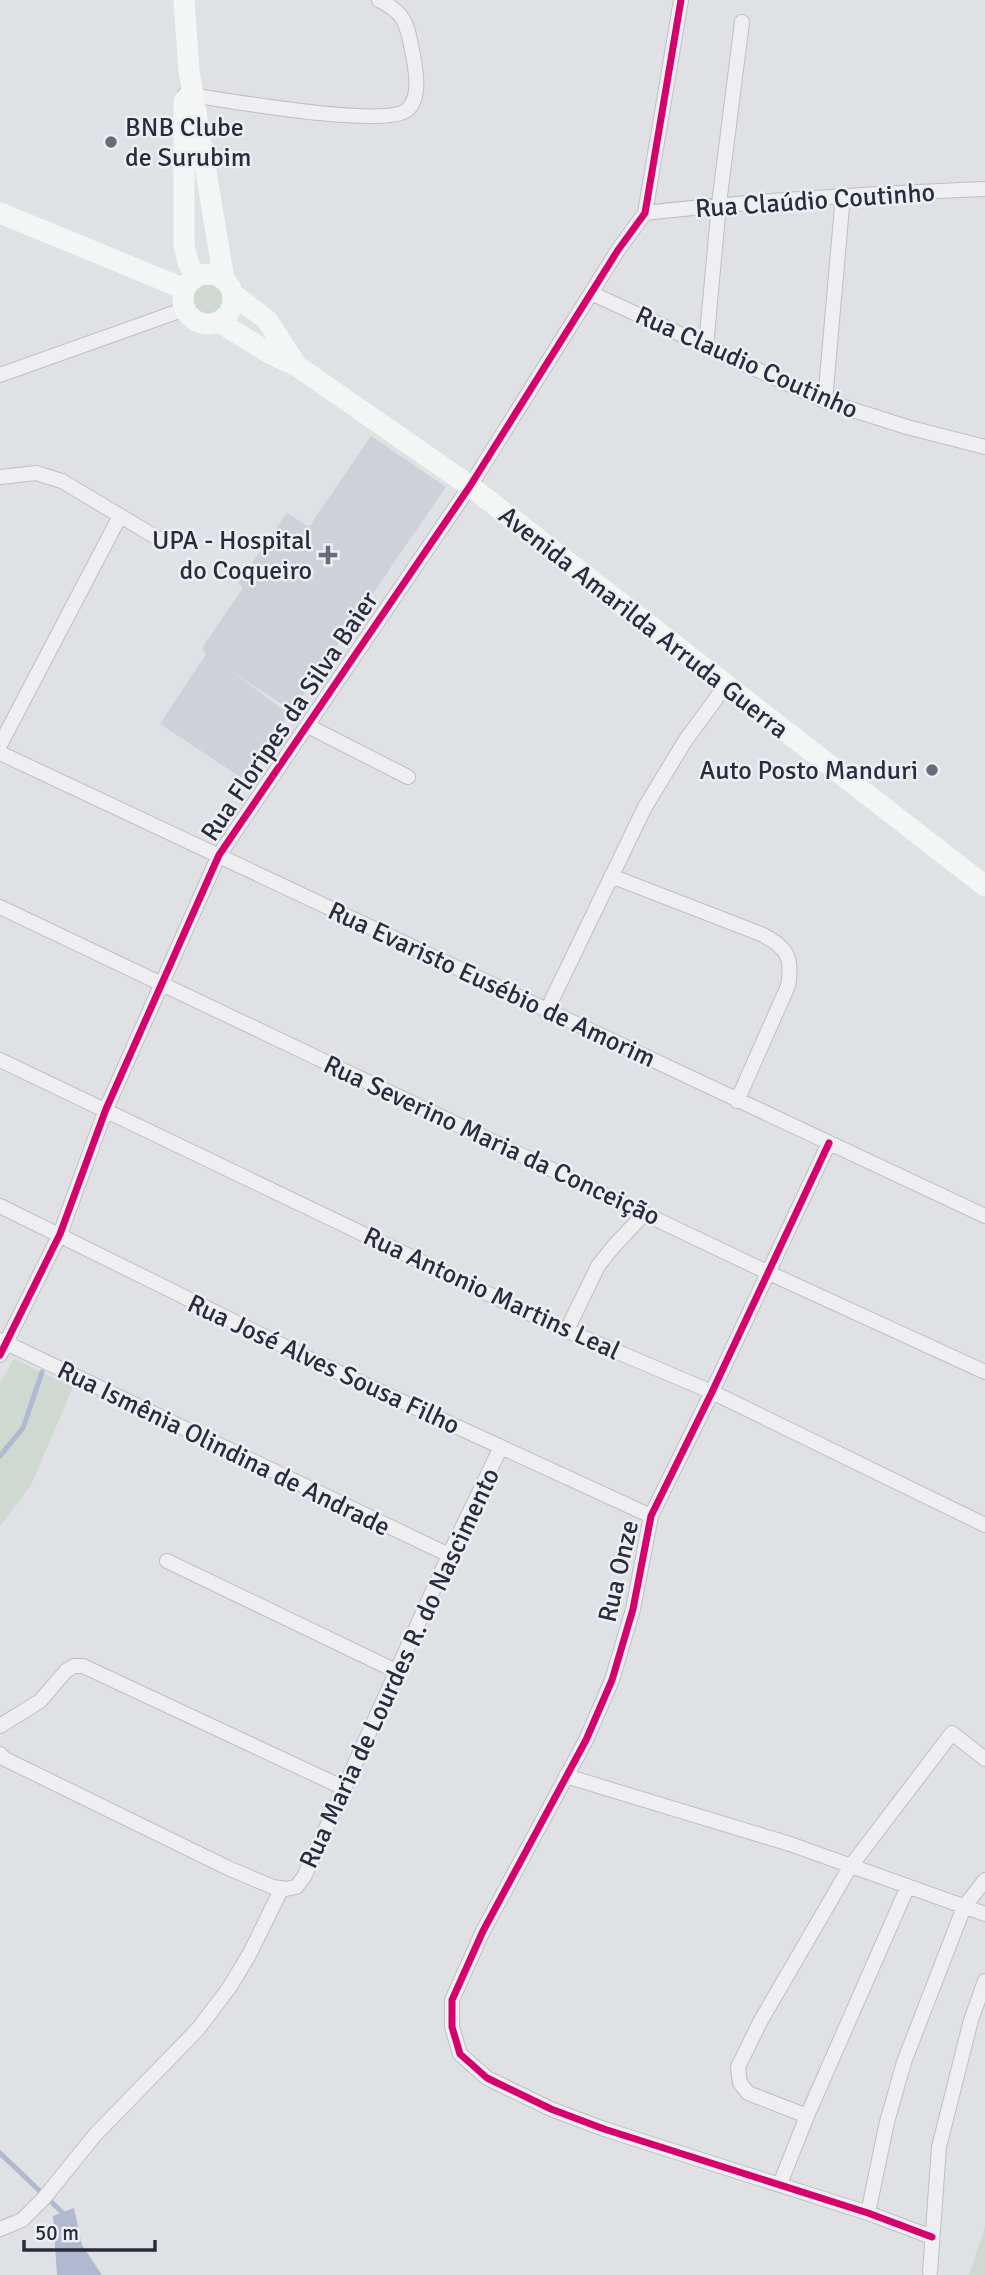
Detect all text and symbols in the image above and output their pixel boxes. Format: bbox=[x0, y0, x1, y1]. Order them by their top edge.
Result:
place label: BNB Clube de Surubim bbox=[125, 112, 251, 174]
marker: BNB Clube de Surubim bbox=[103, 134, 119, 150]
street label: Rua Claúdio Coutinho bbox=[694, 177, 936, 225]
street label: Rua Claudio Coutinho bbox=[630, 299, 863, 426]
street label: Avenida Amarilda Arruda Guerra bbox=[492, 500, 795, 746]
place label: UPA - Hospital do Coqueiro bbox=[152, 525, 312, 587]
marker: UPA - Hospital do Coqueiro bbox=[318, 545, 338, 565]
street label: Rua Floripes da Silva Baier bbox=[194, 585, 386, 848]
place label: Auto Posto Manduri bbox=[700, 755, 918, 787]
marker: Auto Posto Manduri bbox=[924, 762, 940, 778]
street label: Rua Evaristo Eusébio de Amorim bbox=[323, 895, 660, 1075]
street label: Rua Severino Maria da Conceição bbox=[318, 1049, 665, 1233]
street label: Rua Antonio Martins Leal bbox=[358, 1220, 625, 1368]
street label: Rua José Alves Sousa Filho bbox=[182, 1288, 465, 1442]
street label: Rua Ismênia Olindina de Andrade bbox=[52, 1354, 395, 1544]
street label: Rua Maria de Lourdes R. do Nascimento bbox=[293, 1463, 507, 1874]
street label: Rua Onze bbox=[592, 1517, 646, 1625]
scale bar bbox=[24, 2208, 156, 2252]
text: 50 m bbox=[35, 2220, 79, 2246]

